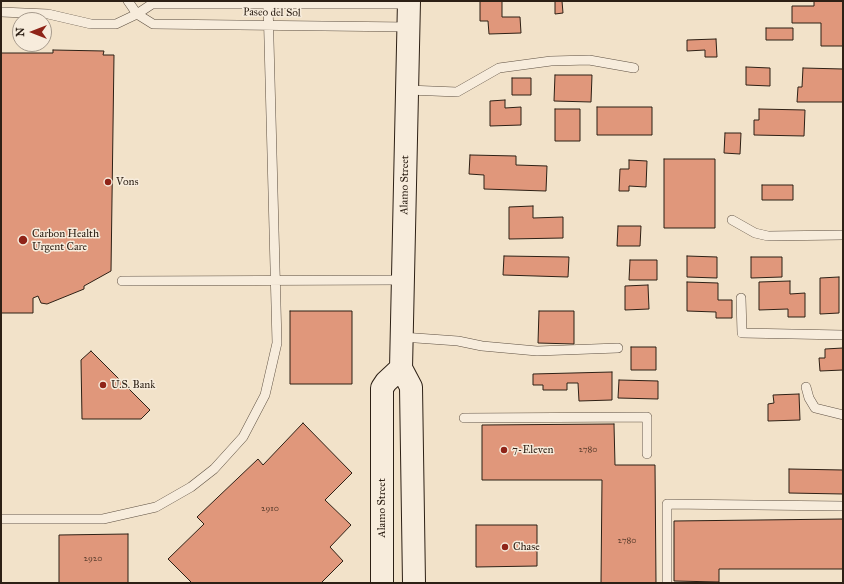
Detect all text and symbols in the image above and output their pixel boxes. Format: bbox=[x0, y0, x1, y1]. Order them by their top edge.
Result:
street label: Paseo del Sol bbox=[243, 6, 301, 20]
north arrow bbox=[12, 12, 52, 52]
text: N bbox=[14, 27, 27, 37]
street label: Alamo Street bbox=[398, 155, 412, 215]
place label: Vons bbox=[116, 175, 138, 189]
marker: Vons bbox=[103, 177, 113, 187]
place label: Carbon Health Urgent Care bbox=[32, 227, 99, 253]
marker: Carbon Health Urgent Care bbox=[17, 234, 29, 246]
place label: U.S. Bank bbox=[111, 378, 155, 392]
marker: U.S. Bank bbox=[98, 380, 108, 390]
place label: 7-Eleven bbox=[512, 443, 553, 457]
marker: 7-Eleven bbox=[499, 445, 509, 455]
house number: 2780 bbox=[578, 445, 598, 455]
street label: Alamo Street bbox=[375, 478, 389, 538]
house number: 2910 bbox=[261, 504, 279, 514]
house number: 2780 bbox=[617, 536, 637, 546]
place label: Chase bbox=[513, 540, 540, 554]
marker: Chase bbox=[500, 542, 510, 552]
house number: 2920 bbox=[84, 554, 102, 564]

